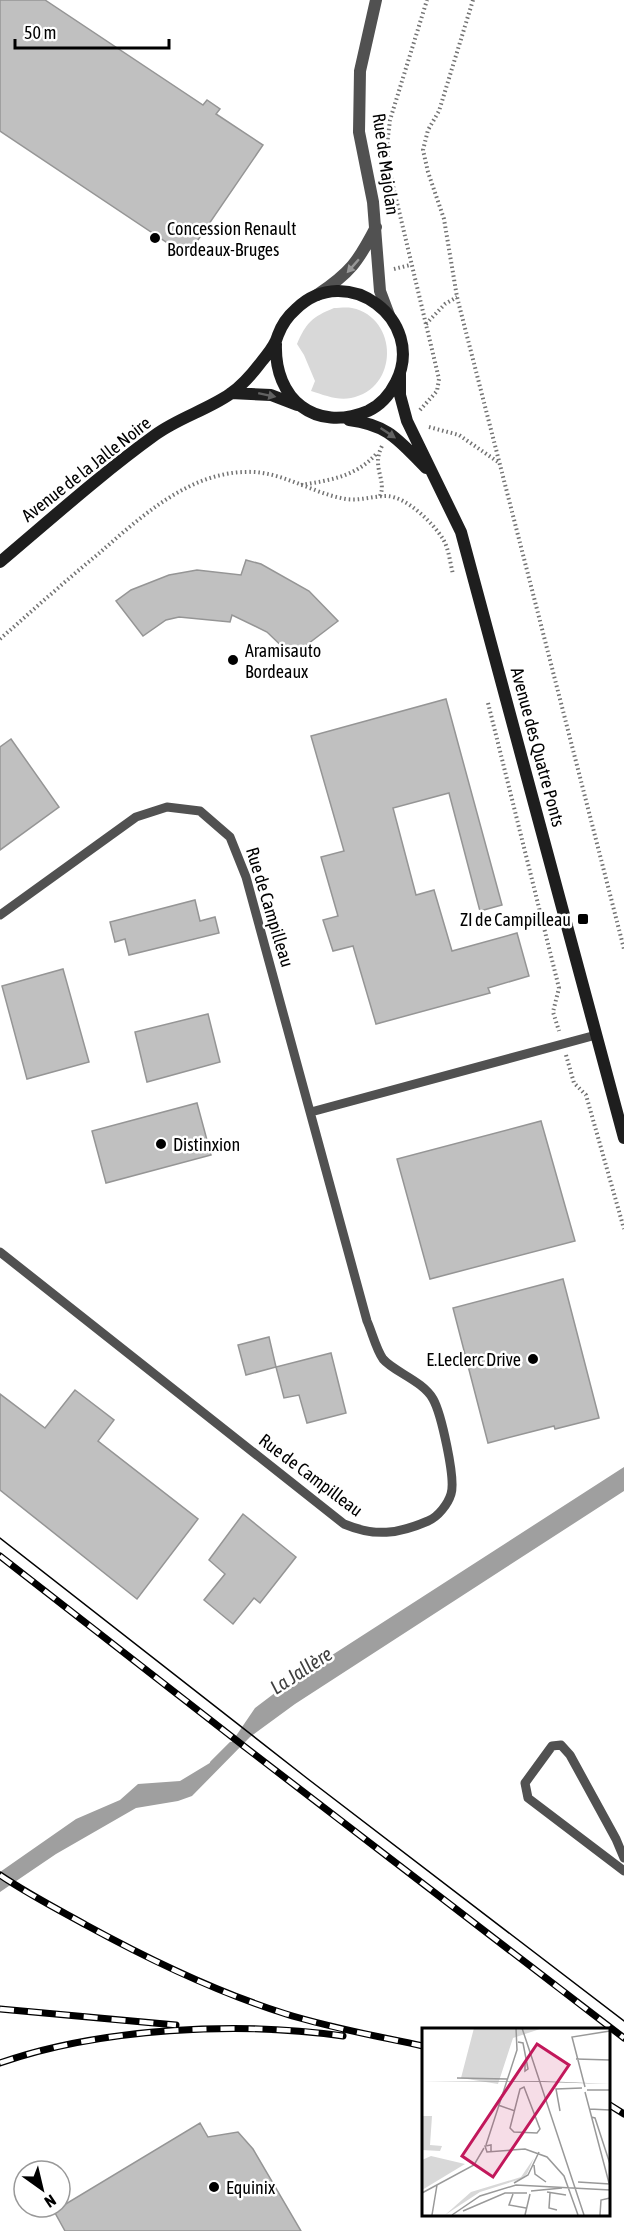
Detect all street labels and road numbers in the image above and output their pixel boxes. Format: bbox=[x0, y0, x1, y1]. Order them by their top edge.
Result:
street label: Rue de Majolan bbox=[368, 112, 404, 216]
street label: Avenue de la Jalle Noire bbox=[17, 412, 155, 526]
street label: Avenue des Quatre Ponts bbox=[507, 665, 569, 829]
street label: Rue de Campilleau bbox=[242, 845, 298, 969]
street label: Rue de Campilleau bbox=[255, 1429, 367, 1521]

